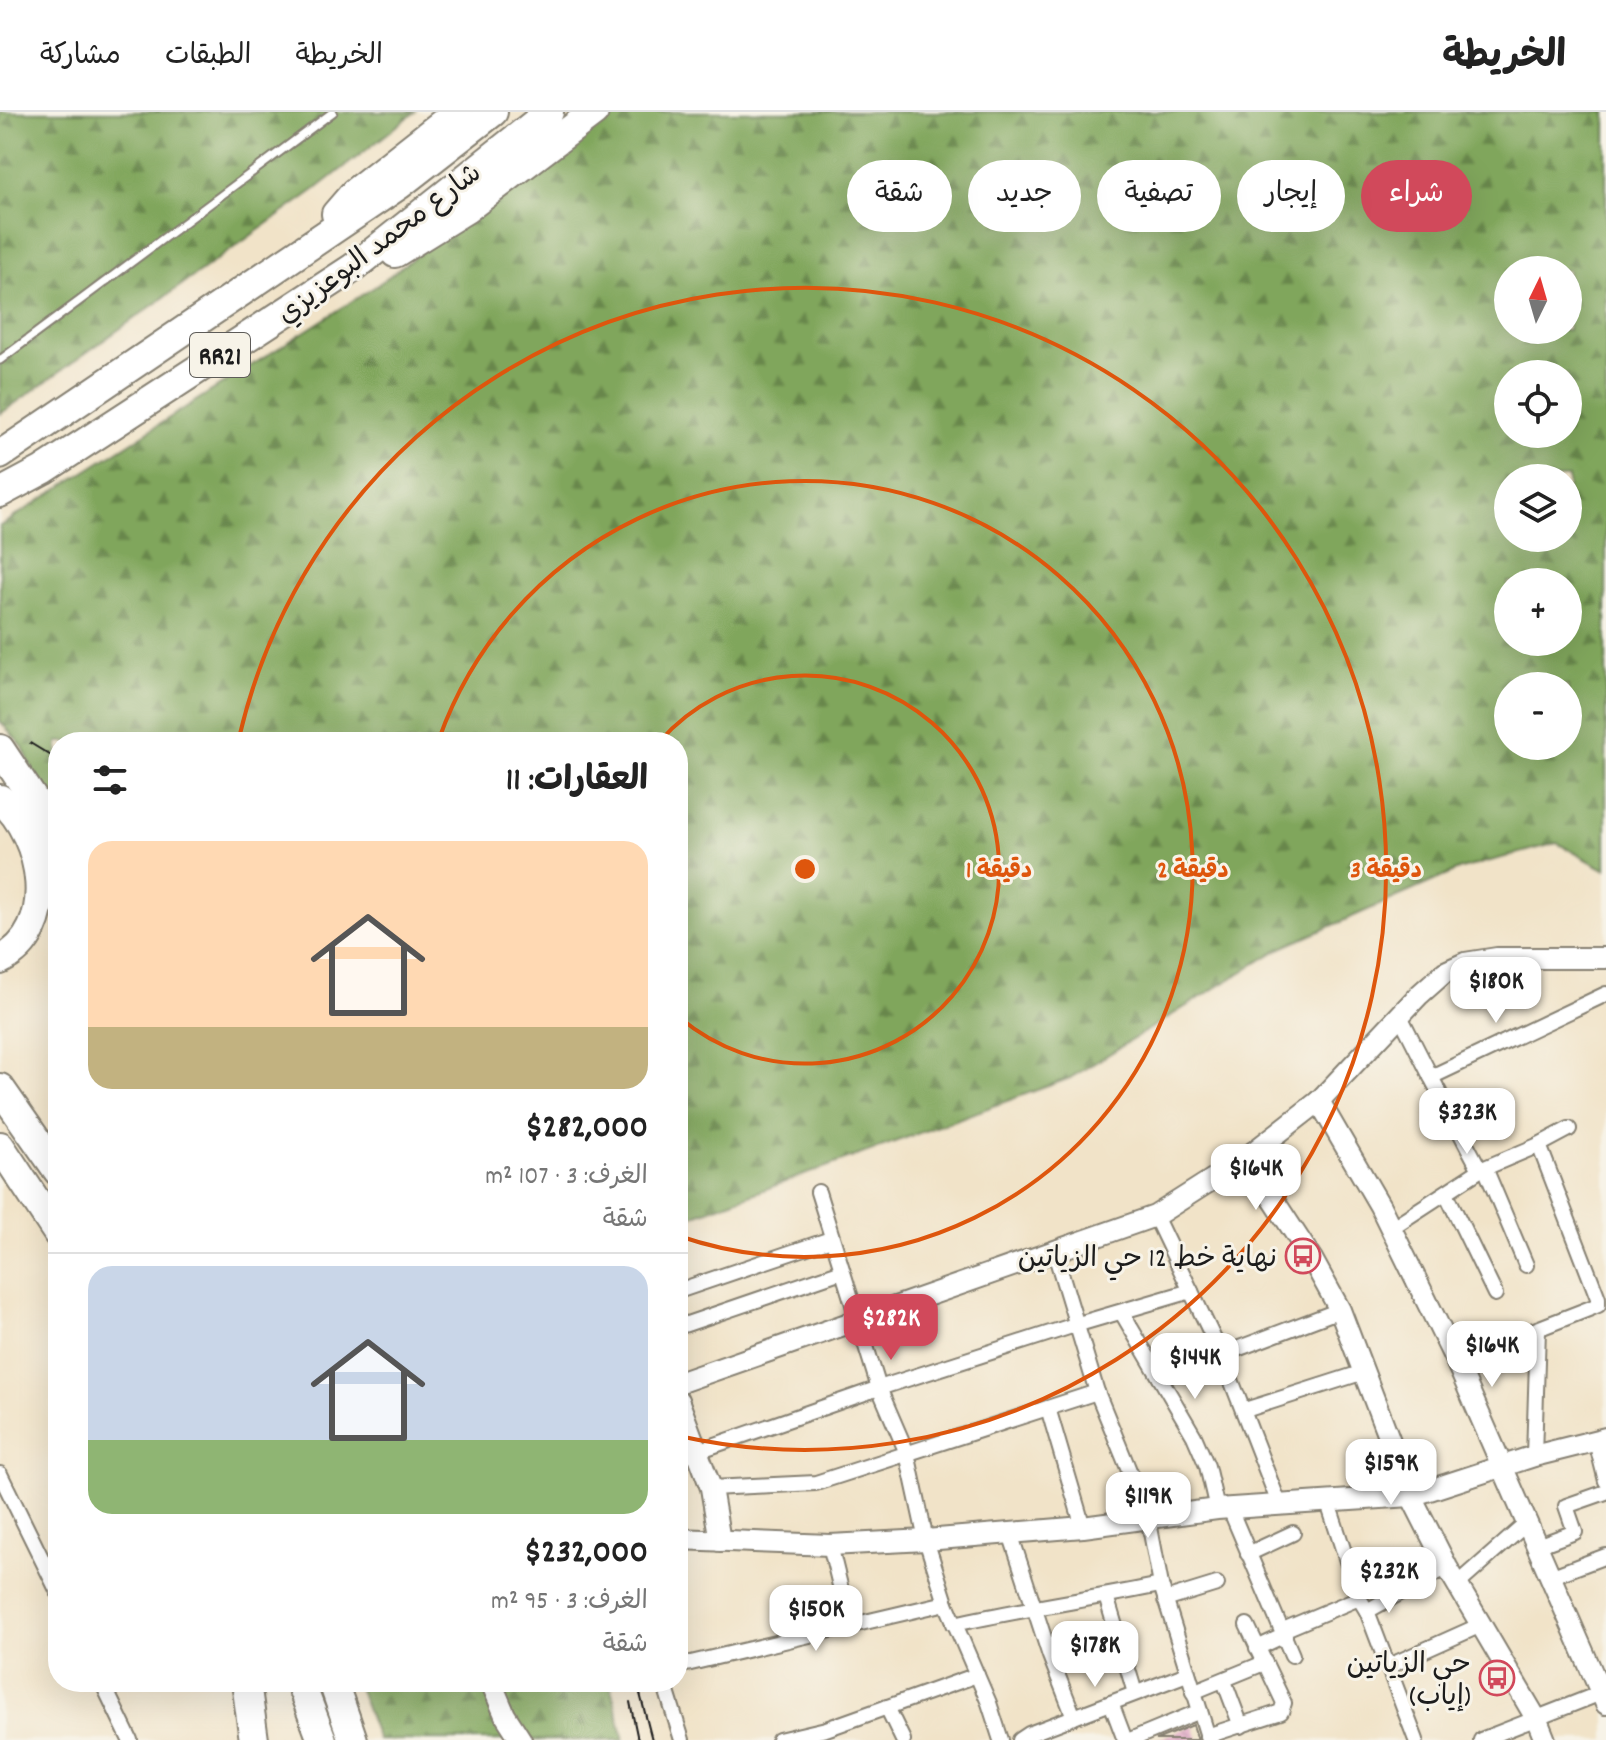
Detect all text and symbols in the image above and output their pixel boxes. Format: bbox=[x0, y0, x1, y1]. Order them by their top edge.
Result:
text: الخريطة bbox=[1442, 31, 1566, 86]
text: مشاركة bbox=[40, 38, 121, 78]
text: الطبقات bbox=[165, 38, 251, 78]
text: الخريطة bbox=[295, 38, 383, 78]
street label: شارع محمد البوعزيزي bbox=[270, 156, 492, 336]
chip: شقة bbox=[847, 160, 952, 232]
chip: جديد bbox=[968, 160, 1081, 232]
chip: تصفية bbox=[1097, 160, 1221, 232]
chip: إيجار bbox=[1237, 160, 1345, 232]
chip: شراء bbox=[1361, 160, 1472, 232]
north arrow bbox=[1494, 256, 1582, 344]
map controls bbox=[1494, 256, 1582, 760]
road number: RR21 bbox=[190, 333, 250, 377]
button: locate bbox=[1494, 360, 1582, 448]
button: layers bbox=[1494, 464, 1582, 552]
button: + bbox=[1494, 568, 1582, 656]
button: − bbox=[1494, 672, 1582, 760]
icon: filters bbox=[88, 758, 132, 802]
text: العقارات: 11 bbox=[506, 758, 648, 807]
centre of rings bbox=[791, 855, 819, 883]
text: 1 دقيقة bbox=[966, 855, 1032, 889]
text: 2 دقيقة bbox=[1157, 855, 1229, 889]
text: 3 دقيقة bbox=[1350, 855, 1422, 889]
icon: home bbox=[296, 893, 440, 1037]
pin: $180K bbox=[1440, 957, 1552, 1025]
text: $180K bbox=[1468, 964, 1524, 1001]
pin: $323K bbox=[1411, 1088, 1523, 1156]
text: $323K bbox=[1437, 1095, 1497, 1132]
text: $282,000 bbox=[525, 1105, 648, 1154]
pin: $164K bbox=[1200, 1144, 1312, 1212]
text: $164K bbox=[1229, 1151, 1283, 1188]
text: الغرف: 3 · 107 m² bbox=[485, 1159, 648, 1196]
text: شقة bbox=[603, 1202, 648, 1239]
bus stop icon: نهاية خط 12 حي الزياتين bbox=[1284, 1237, 1322, 1275]
place label: نهاية خط 12 حي الزياتين bbox=[1018, 1241, 1277, 1281]
pin: $282K bbox=[835, 1294, 947, 1362]
text: $282K bbox=[862, 1301, 920, 1338]
icon: home bbox=[296, 1318, 440, 1462]
pin: $164K bbox=[1436, 1321, 1548, 1389]
text: $164K bbox=[1465, 1328, 1519, 1365]
pin: $144K bbox=[1139, 1333, 1251, 1401]
text: $144K bbox=[1169, 1340, 1221, 1377]
pin: $159K bbox=[1335, 1439, 1447, 1507]
text: $159K bbox=[1364, 1446, 1418, 1483]
pin: $119K bbox=[1092, 1472, 1204, 1540]
text: $119K bbox=[1124, 1479, 1172, 1516]
text: $232,000 bbox=[524, 1530, 648, 1579]
pin: $232K bbox=[1333, 1547, 1445, 1615]
text: $232K bbox=[1359, 1554, 1419, 1591]
text: الغرف: 3 · 95 m² bbox=[491, 1584, 648, 1621]
pin: $150K bbox=[760, 1585, 872, 1653]
text: $150K bbox=[787, 1592, 845, 1629]
pin: $178K bbox=[1039, 1621, 1151, 1689]
text: شقة bbox=[603, 1627, 648, 1664]
text: $178K bbox=[1069, 1628, 1121, 1665]
place label: حي الزياتين (إياب) bbox=[1347, 1647, 1471, 1719]
bus stop icon: حي الزياتين (إياب) bbox=[1478, 1659, 1516, 1697]

